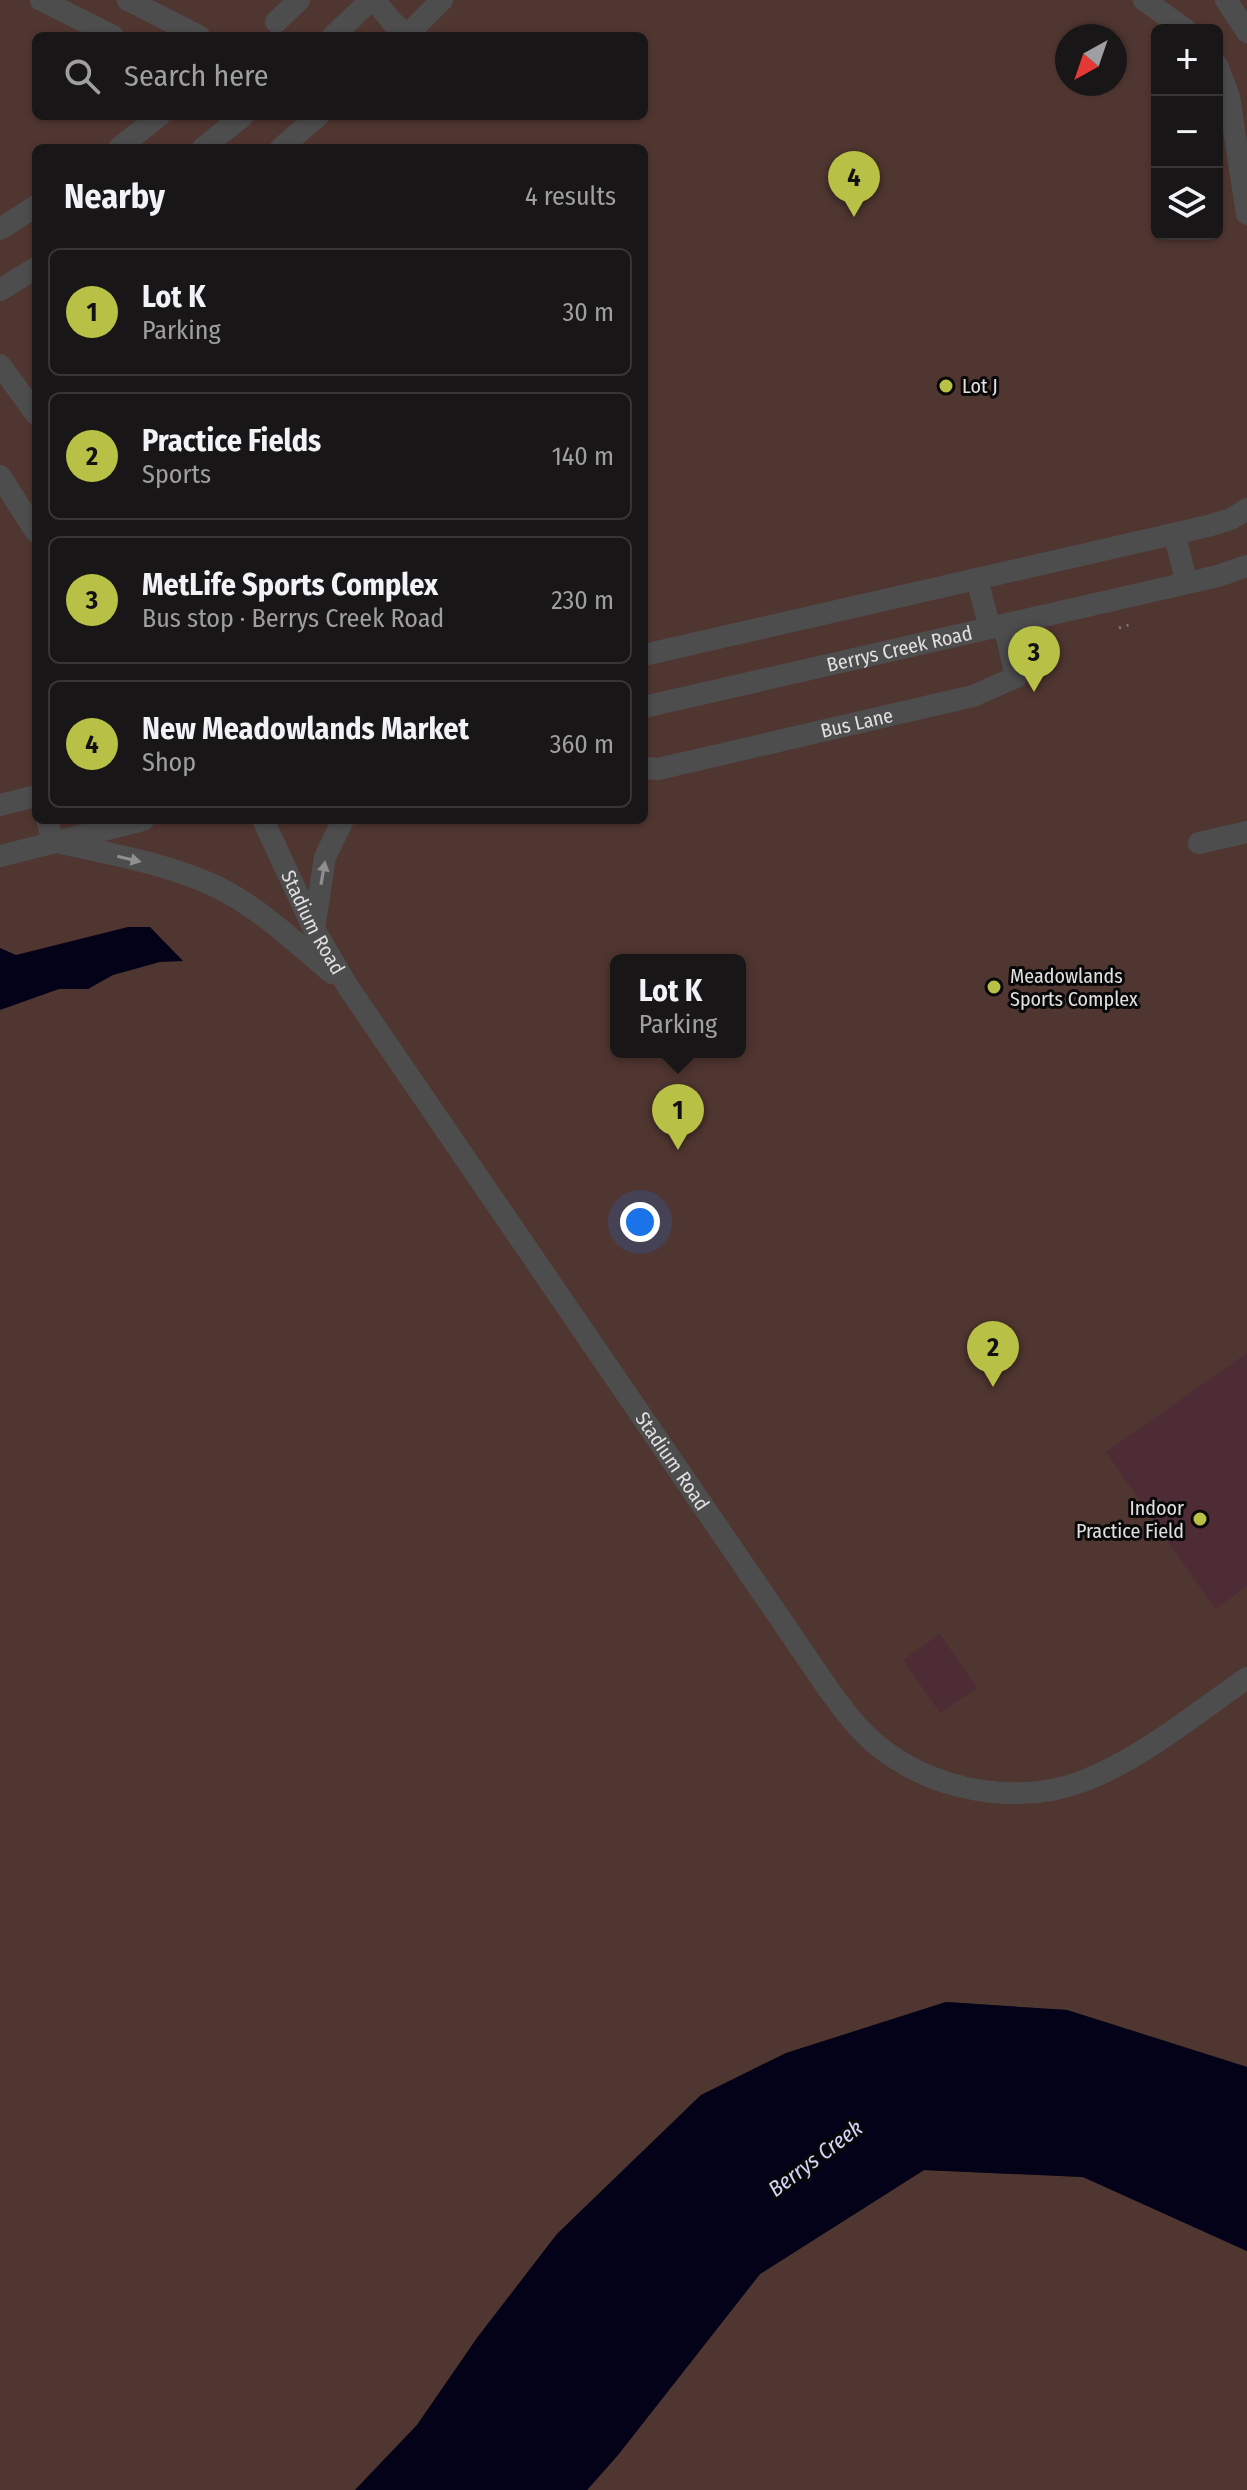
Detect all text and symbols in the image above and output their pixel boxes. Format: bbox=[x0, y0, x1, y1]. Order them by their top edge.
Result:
north arrow bbox=[1055, 24, 1127, 96]
map controls bbox=[1151, 24, 1223, 240]
button: + bbox=[1151, 24, 1223, 96]
search box bbox=[32, 32, 648, 120]
icon: search bbox=[60, 54, 104, 98]
text: Search here bbox=[124, 58, 269, 94]
button: − bbox=[1151, 96, 1223, 168]
pin: 4 bbox=[828, 151, 880, 217]
button: layers bbox=[1151, 168, 1223, 240]
text: Nearby bbox=[64, 176, 165, 217]
text: 4 results bbox=[525, 181, 616, 212]
text: Lot K bbox=[142, 279, 206, 315]
text: 1 bbox=[87, 297, 98, 328]
text: 30 m bbox=[563, 297, 614, 328]
text: Parking bbox=[142, 315, 221, 346]
place label: Lot J bbox=[962, 374, 998, 398]
marker: Lot J bbox=[937, 377, 955, 395]
text: Practice Fields bbox=[142, 423, 321, 459]
text: 2 bbox=[86, 441, 98, 472]
text: 140 m bbox=[552, 441, 614, 472]
text: Sports bbox=[142, 459, 211, 490]
text: MetLife Sports Complex bbox=[142, 567, 438, 603]
text: 3 bbox=[86, 585, 98, 616]
text: 230 m bbox=[551, 585, 614, 616]
text: Bus stop · Berrys Creek Road bbox=[142, 603, 444, 634]
street label: Berrys Creek Road bbox=[824, 620, 974, 677]
pin: 3 bbox=[1008, 626, 1060, 692]
street label: Bus Lane bbox=[818, 703, 895, 743]
text: New Meadowlands Market bbox=[142, 711, 469, 747]
text: 4 bbox=[85, 729, 99, 760]
text: 360 m bbox=[550, 729, 614, 760]
text: Shop bbox=[142, 747, 196, 778]
one-way arrow bbox=[116, 853, 141, 866]
one-way arrow bbox=[317, 860, 329, 885]
street label: Stadium Road bbox=[276, 867, 350, 979]
popup bbox=[610, 954, 746, 1058]
place label: Meadowlands Sports Complex bbox=[1010, 964, 1138, 1011]
text: Lot K bbox=[639, 973, 702, 1009]
marker: Meadowlands Sports Complex bbox=[985, 978, 1003, 996]
text: Parking bbox=[639, 1009, 717, 1040]
pin: 1 bbox=[652, 1084, 704, 1150]
your location bbox=[620, 1202, 660, 1242]
pin: 2 bbox=[967, 1321, 1019, 1387]
street label: Stadium Road bbox=[630, 1407, 714, 1515]
place label: Indoor Practice Field bbox=[1076, 1496, 1184, 1543]
marker: Indoor Practice Field bbox=[1191, 1510, 1209, 1528]
water label: Berrys Creek bbox=[763, 2114, 868, 2203]

